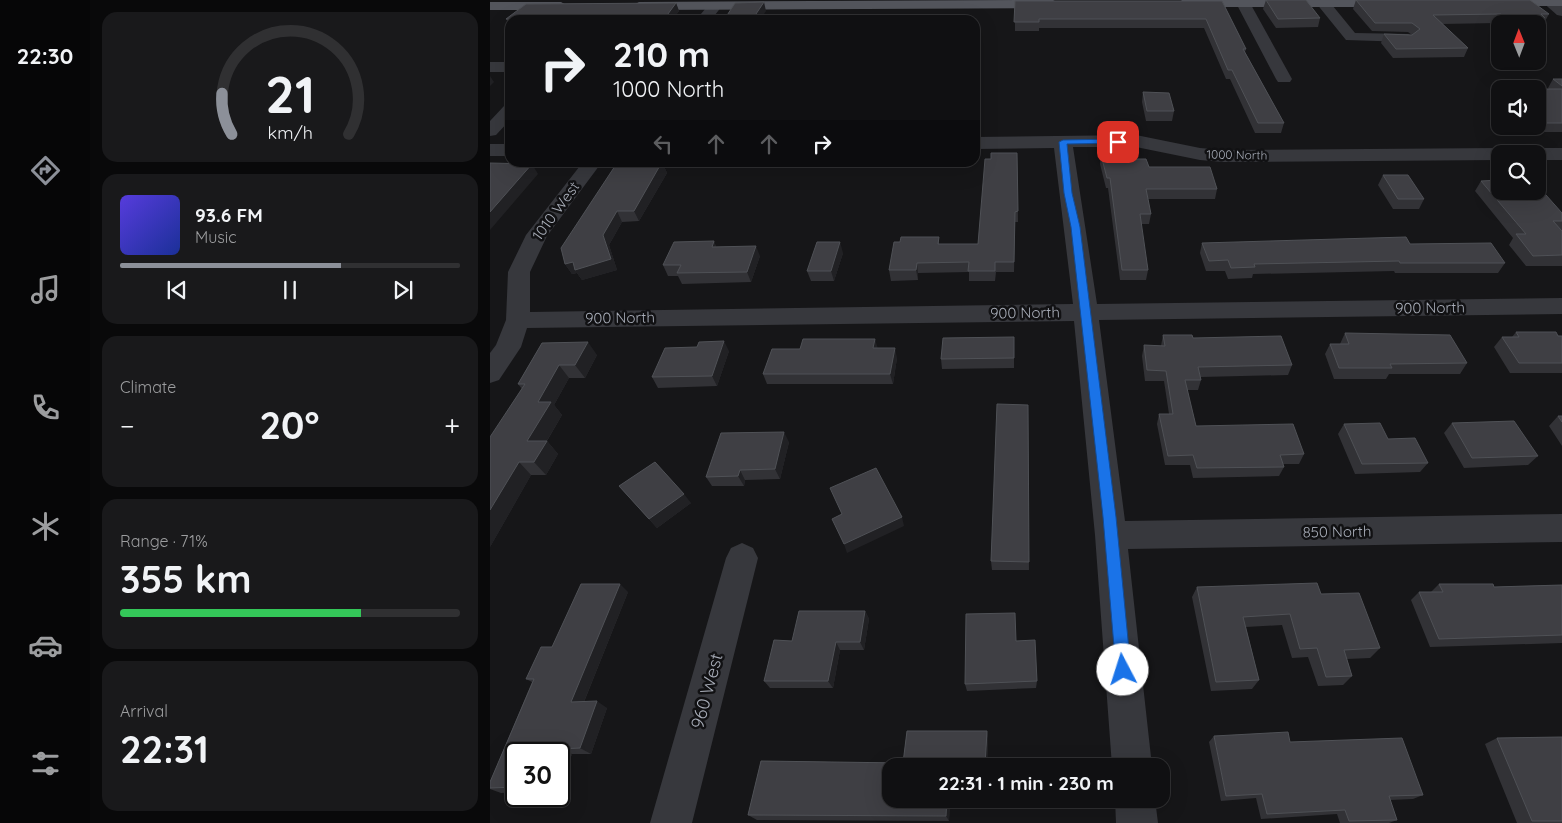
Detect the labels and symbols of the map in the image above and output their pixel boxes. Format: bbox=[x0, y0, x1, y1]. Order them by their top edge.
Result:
north arrow bbox=[1491, 15, 1546, 70]
pin bbox=[1097, 121, 1139, 163]
street label: 1000 North bbox=[1207, 146, 1267, 163]
street label: 1010 West bbox=[528, 178, 583, 244]
street label: 900 North bbox=[1395, 297, 1465, 318]
street label: 900 North bbox=[990, 302, 1060, 323]
street label: 900 North bbox=[585, 307, 655, 328]
street label: 850 North bbox=[1303, 521, 1371, 542]
position arrow bbox=[1096, 643, 1148, 695]
street label: 960 West bbox=[685, 651, 728, 731]
speed limit sign: 30 bbox=[505, 742, 570, 807]

